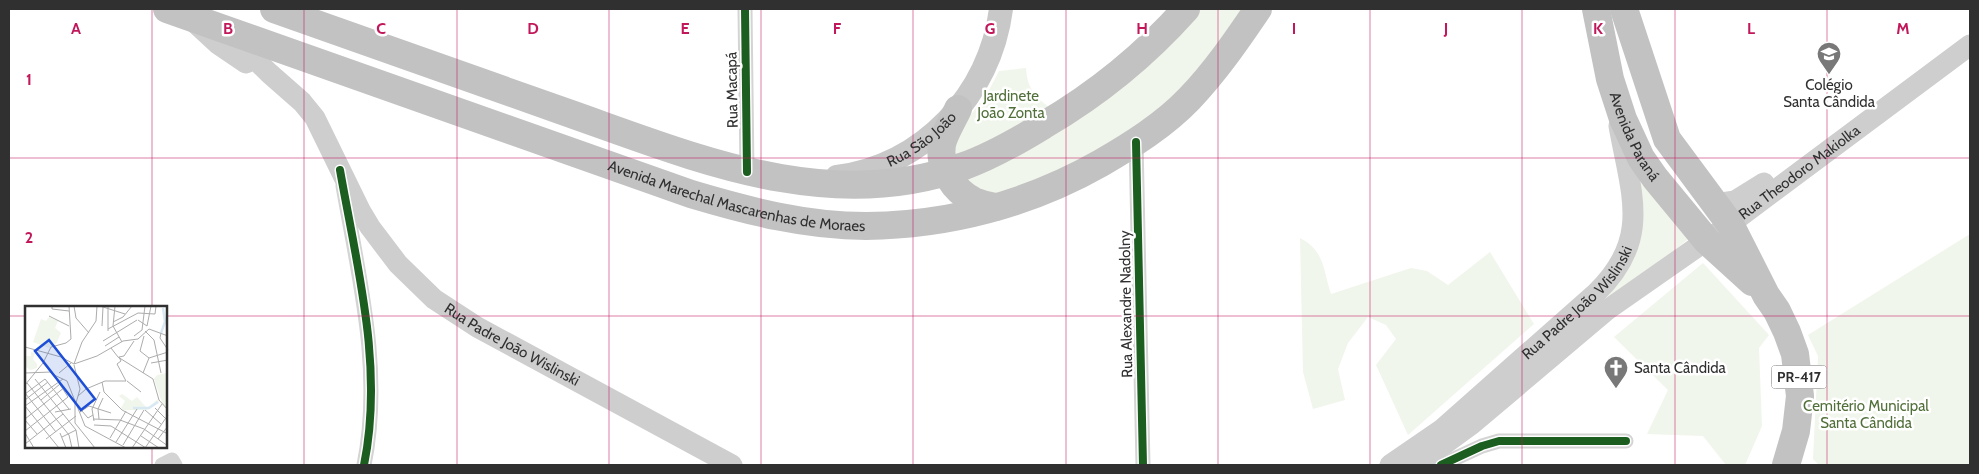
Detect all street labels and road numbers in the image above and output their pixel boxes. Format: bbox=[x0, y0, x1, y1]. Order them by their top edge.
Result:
street label: Rua Macapá bbox=[722, 51, 742, 128]
street label: Avenida Paraná bbox=[1606, 90, 1664, 185]
street label: Rua São João bbox=[884, 108, 960, 171]
street label: Rua Theodoro Makiolka bbox=[1735, 121, 1864, 223]
street label: Avenida Marechal Mascarenhas de Moraes bbox=[606, 156, 865, 235]
street label: Rua Alexandre Nadolny bbox=[1116, 230, 1136, 378]
street label: Rua Padre João Wislinski bbox=[1518, 244, 1636, 363]
street label: Rua Padre João Wislinski bbox=[441, 299, 583, 390]
road number: PR-417 bbox=[1772, 366, 1826, 388]

